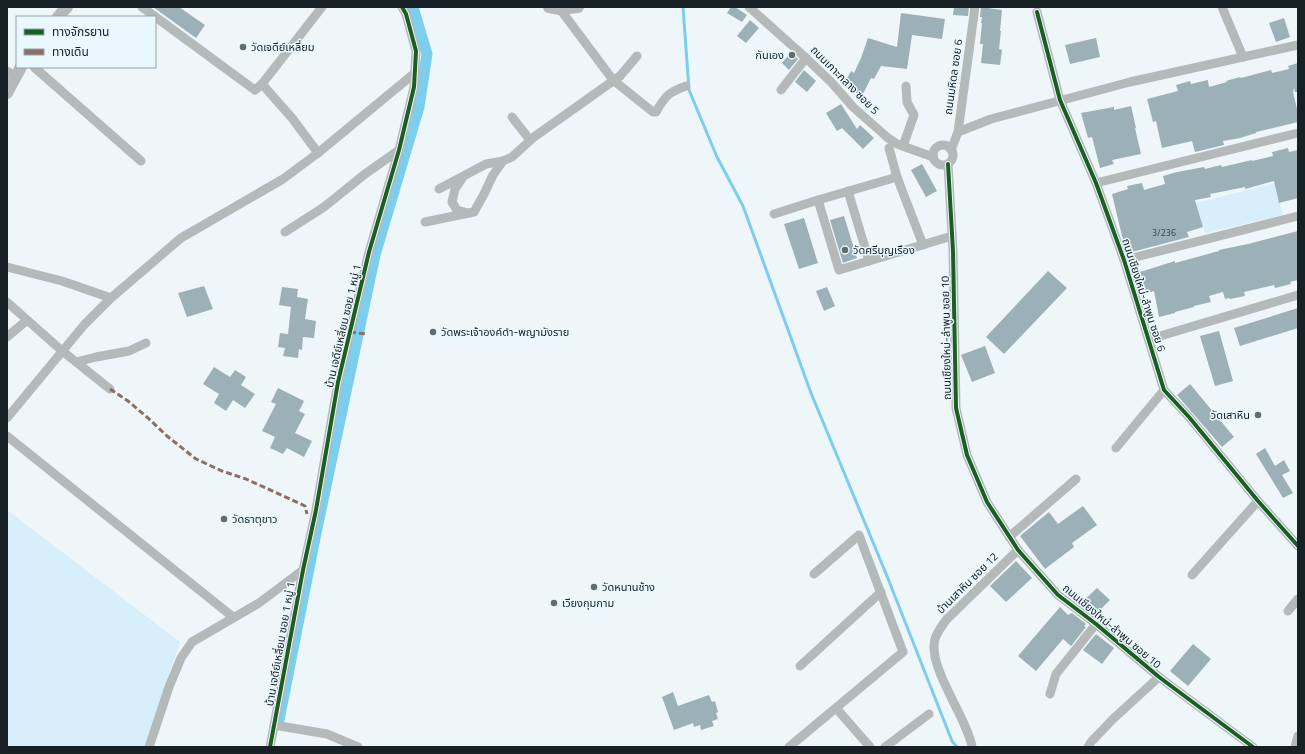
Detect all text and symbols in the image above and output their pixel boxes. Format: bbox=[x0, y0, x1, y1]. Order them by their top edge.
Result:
legend bbox=[16, 16, 156, 68]
text: ทางจักรยาน bbox=[52, 22, 109, 41]
street label: ถนนมหิดล ซอย 6 bbox=[940, 38, 966, 116]
place label: วัดเจดีย์เหลี่ยม bbox=[251, 39, 315, 55]
text: ทางเดิน bbox=[52, 42, 89, 61]
marker: วัดเจดีย์เหลี่ยม bbox=[238, 42, 248, 52]
street label: ถนนเกาะกลาง ซอย 5 bbox=[807, 42, 883, 118]
place label: กันเอง bbox=[755, 47, 784, 63]
marker: กันเอง bbox=[787, 50, 797, 60]
house number: 3/236 bbox=[1152, 226, 1176, 239]
street label: ถนนเชียงใหม่-ลำพูน ซอย 6 bbox=[1118, 236, 1170, 354]
place label: วัดศรีบุญเรือง bbox=[853, 242, 915, 258]
marker: วัดศรีบุญเรือง bbox=[840, 245, 850, 255]
street label: บ้าน เจดีย์เหลี่ยม ซอย 1 หมู่ 1 bbox=[321, 263, 365, 389]
street label: ถนนเชียงใหม่-ลำพูน ซอย 10 bbox=[937, 276, 955, 400]
place label: วัดพระเจ้าองค์ดำ-พญามังราย bbox=[441, 324, 569, 340]
marker: วัดพระเจ้าองค์ดำ-พญามังราย bbox=[428, 327, 438, 337]
place label: วัดเสาหิน bbox=[1211, 407, 1250, 423]
marker: วัดเสาหิน bbox=[1253, 410, 1263, 420]
place label: วัดธาตุขาว bbox=[232, 511, 278, 527]
marker: วัดธาตุขาว bbox=[219, 514, 229, 524]
street label: บ้านเสาหิน ซอย 12 bbox=[933, 549, 1001, 617]
place label: วัดหนานช้าง bbox=[602, 579, 655, 595]
street label: ถนนเชียงใหม่-ลำพูน ซอย 10 bbox=[1059, 580, 1165, 672]
street label: บ้าน เจดีย์เหลี่ยม ซอย 1 หมู่ 1 bbox=[261, 581, 299, 707]
marker: วัดหนานช้าง bbox=[589, 582, 599, 592]
place label: เวียงกุมกาม bbox=[562, 595, 614, 611]
marker: เวียงกุมกาม bbox=[549, 598, 559, 608]

